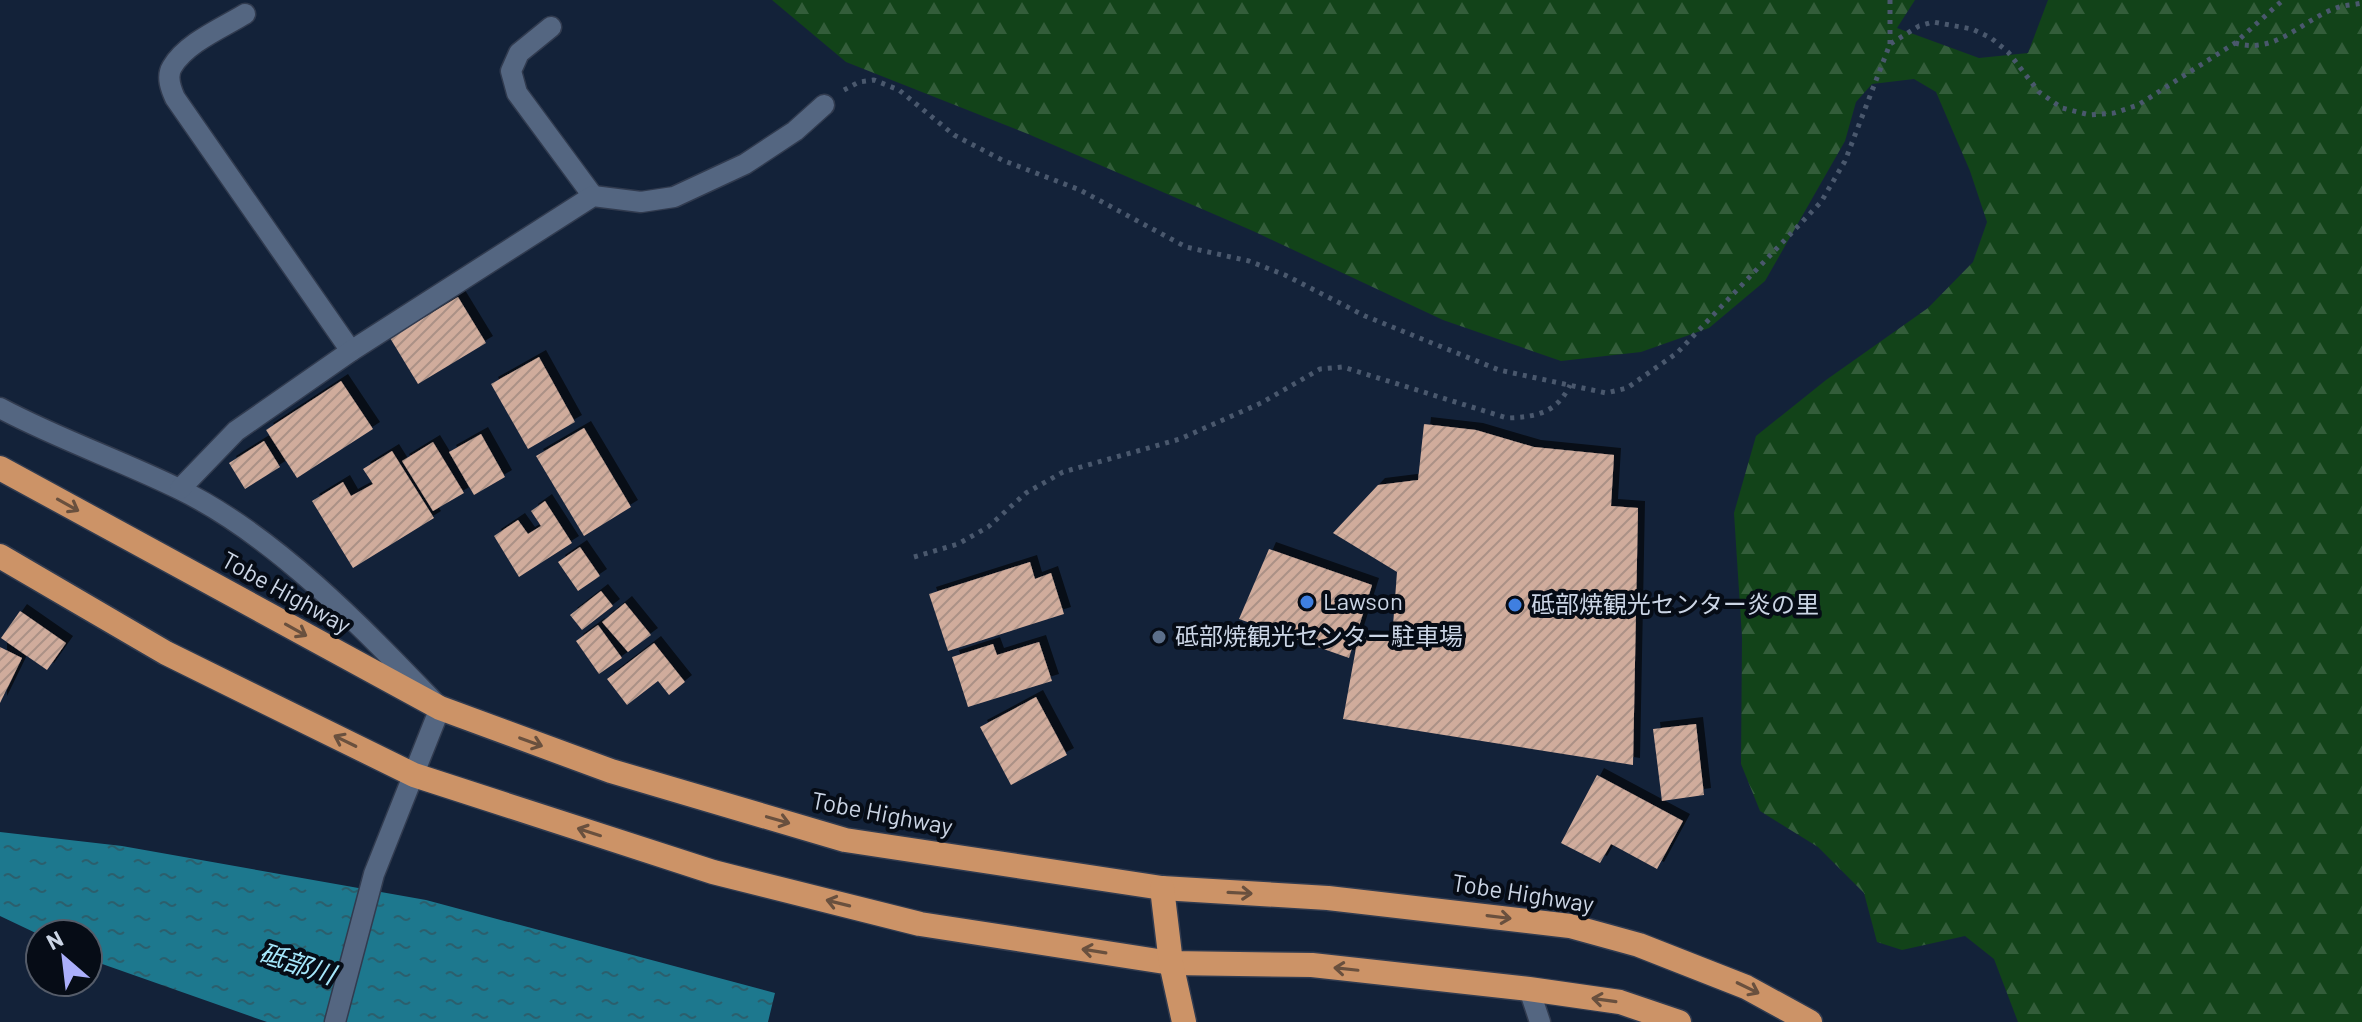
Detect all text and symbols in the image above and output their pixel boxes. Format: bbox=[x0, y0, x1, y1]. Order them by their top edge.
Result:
one-way arrow bbox=[56, 498, 80, 514]
street label: Tobe Highway bbox=[217, 544, 356, 639]
place label: Lawson bbox=[1323, 586, 1403, 615]
place label: 砥部焼観光センター炎の里 bbox=[1531, 589, 1819, 618]
marker: Lawson bbox=[1298, 593, 1316, 611]
marker: 砥部焼観光センター炎の里 bbox=[1506, 596, 1524, 614]
place label: 砥部焼観光センター駐車場 bbox=[1175, 621, 1463, 650]
one-way arrow bbox=[284, 623, 308, 639]
marker: 砥部焼観光センター駐車場 bbox=[1150, 628, 1168, 646]
one-way arrow bbox=[334, 733, 358, 749]
one-way arrow bbox=[518, 736, 542, 750]
street label: Tobe Highway bbox=[809, 785, 955, 840]
one-way arrow bbox=[765, 813, 791, 828]
one-way arrow bbox=[576, 823, 601, 838]
street label: Tobe Highway bbox=[1450, 867, 1596, 918]
one-way arrow bbox=[1226, 886, 1253, 901]
one-way arrow bbox=[826, 895, 852, 910]
one-way arrow bbox=[1485, 909, 1512, 924]
north arrow bbox=[24, 918, 104, 998]
text: N bbox=[42, 925, 67, 954]
water label: 砥部川 bbox=[256, 936, 342, 990]
one-way arrow bbox=[1082, 943, 1107, 958]
one-way arrow bbox=[1333, 961, 1360, 976]
one-way arrow bbox=[1735, 981, 1759, 997]
one-way arrow bbox=[1592, 992, 1617, 1007]

